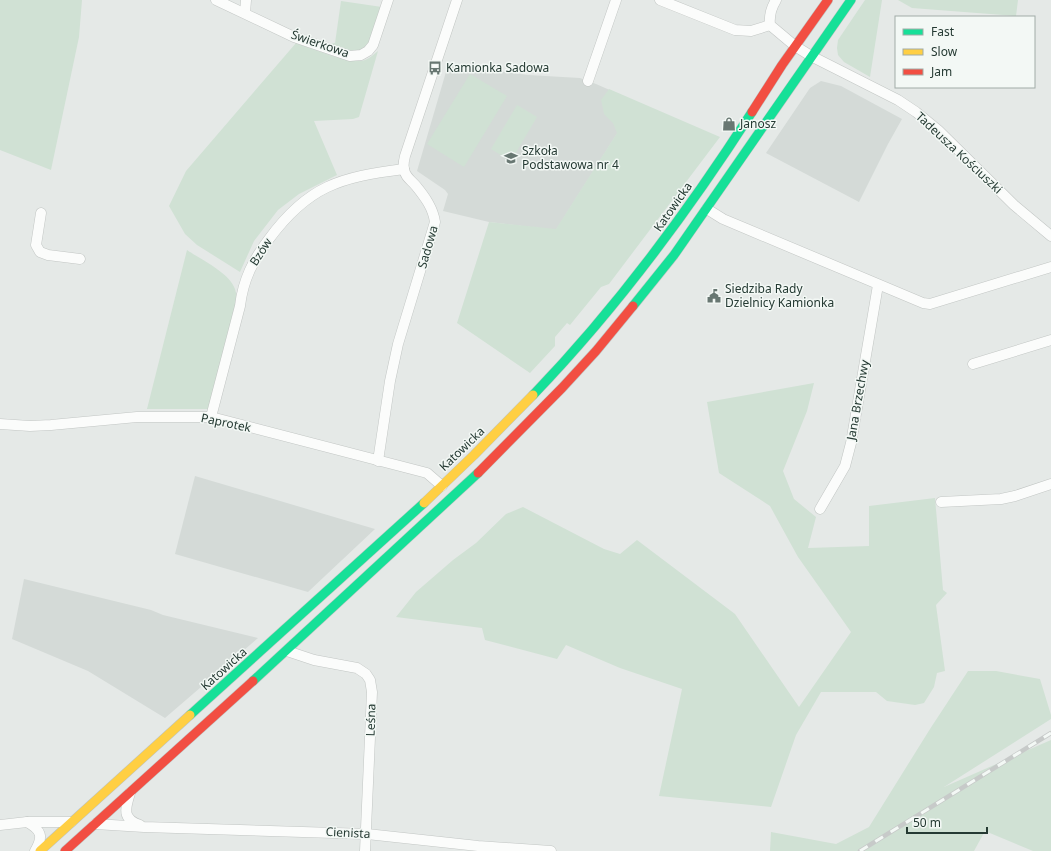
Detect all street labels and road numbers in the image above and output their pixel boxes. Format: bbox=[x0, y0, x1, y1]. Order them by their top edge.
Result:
street label: Świerkowa bbox=[289, 26, 352, 61]
street label: Tadeusza Kościuszki bbox=[912, 108, 1006, 197]
street label: Katowicka bbox=[649, 179, 696, 235]
street label: Sadowa bbox=[413, 223, 442, 270]
street label: Bzów bbox=[245, 234, 276, 269]
street label: Jana Brzechwy bbox=[842, 358, 873, 442]
street label: Paprotek bbox=[199, 409, 253, 436]
street label: Katowicka bbox=[435, 423, 488, 475]
street label: Katowicka bbox=[197, 643, 251, 694]
street label: Leśna bbox=[361, 703, 380, 737]
street label: Cienista bbox=[325, 823, 371, 842]

